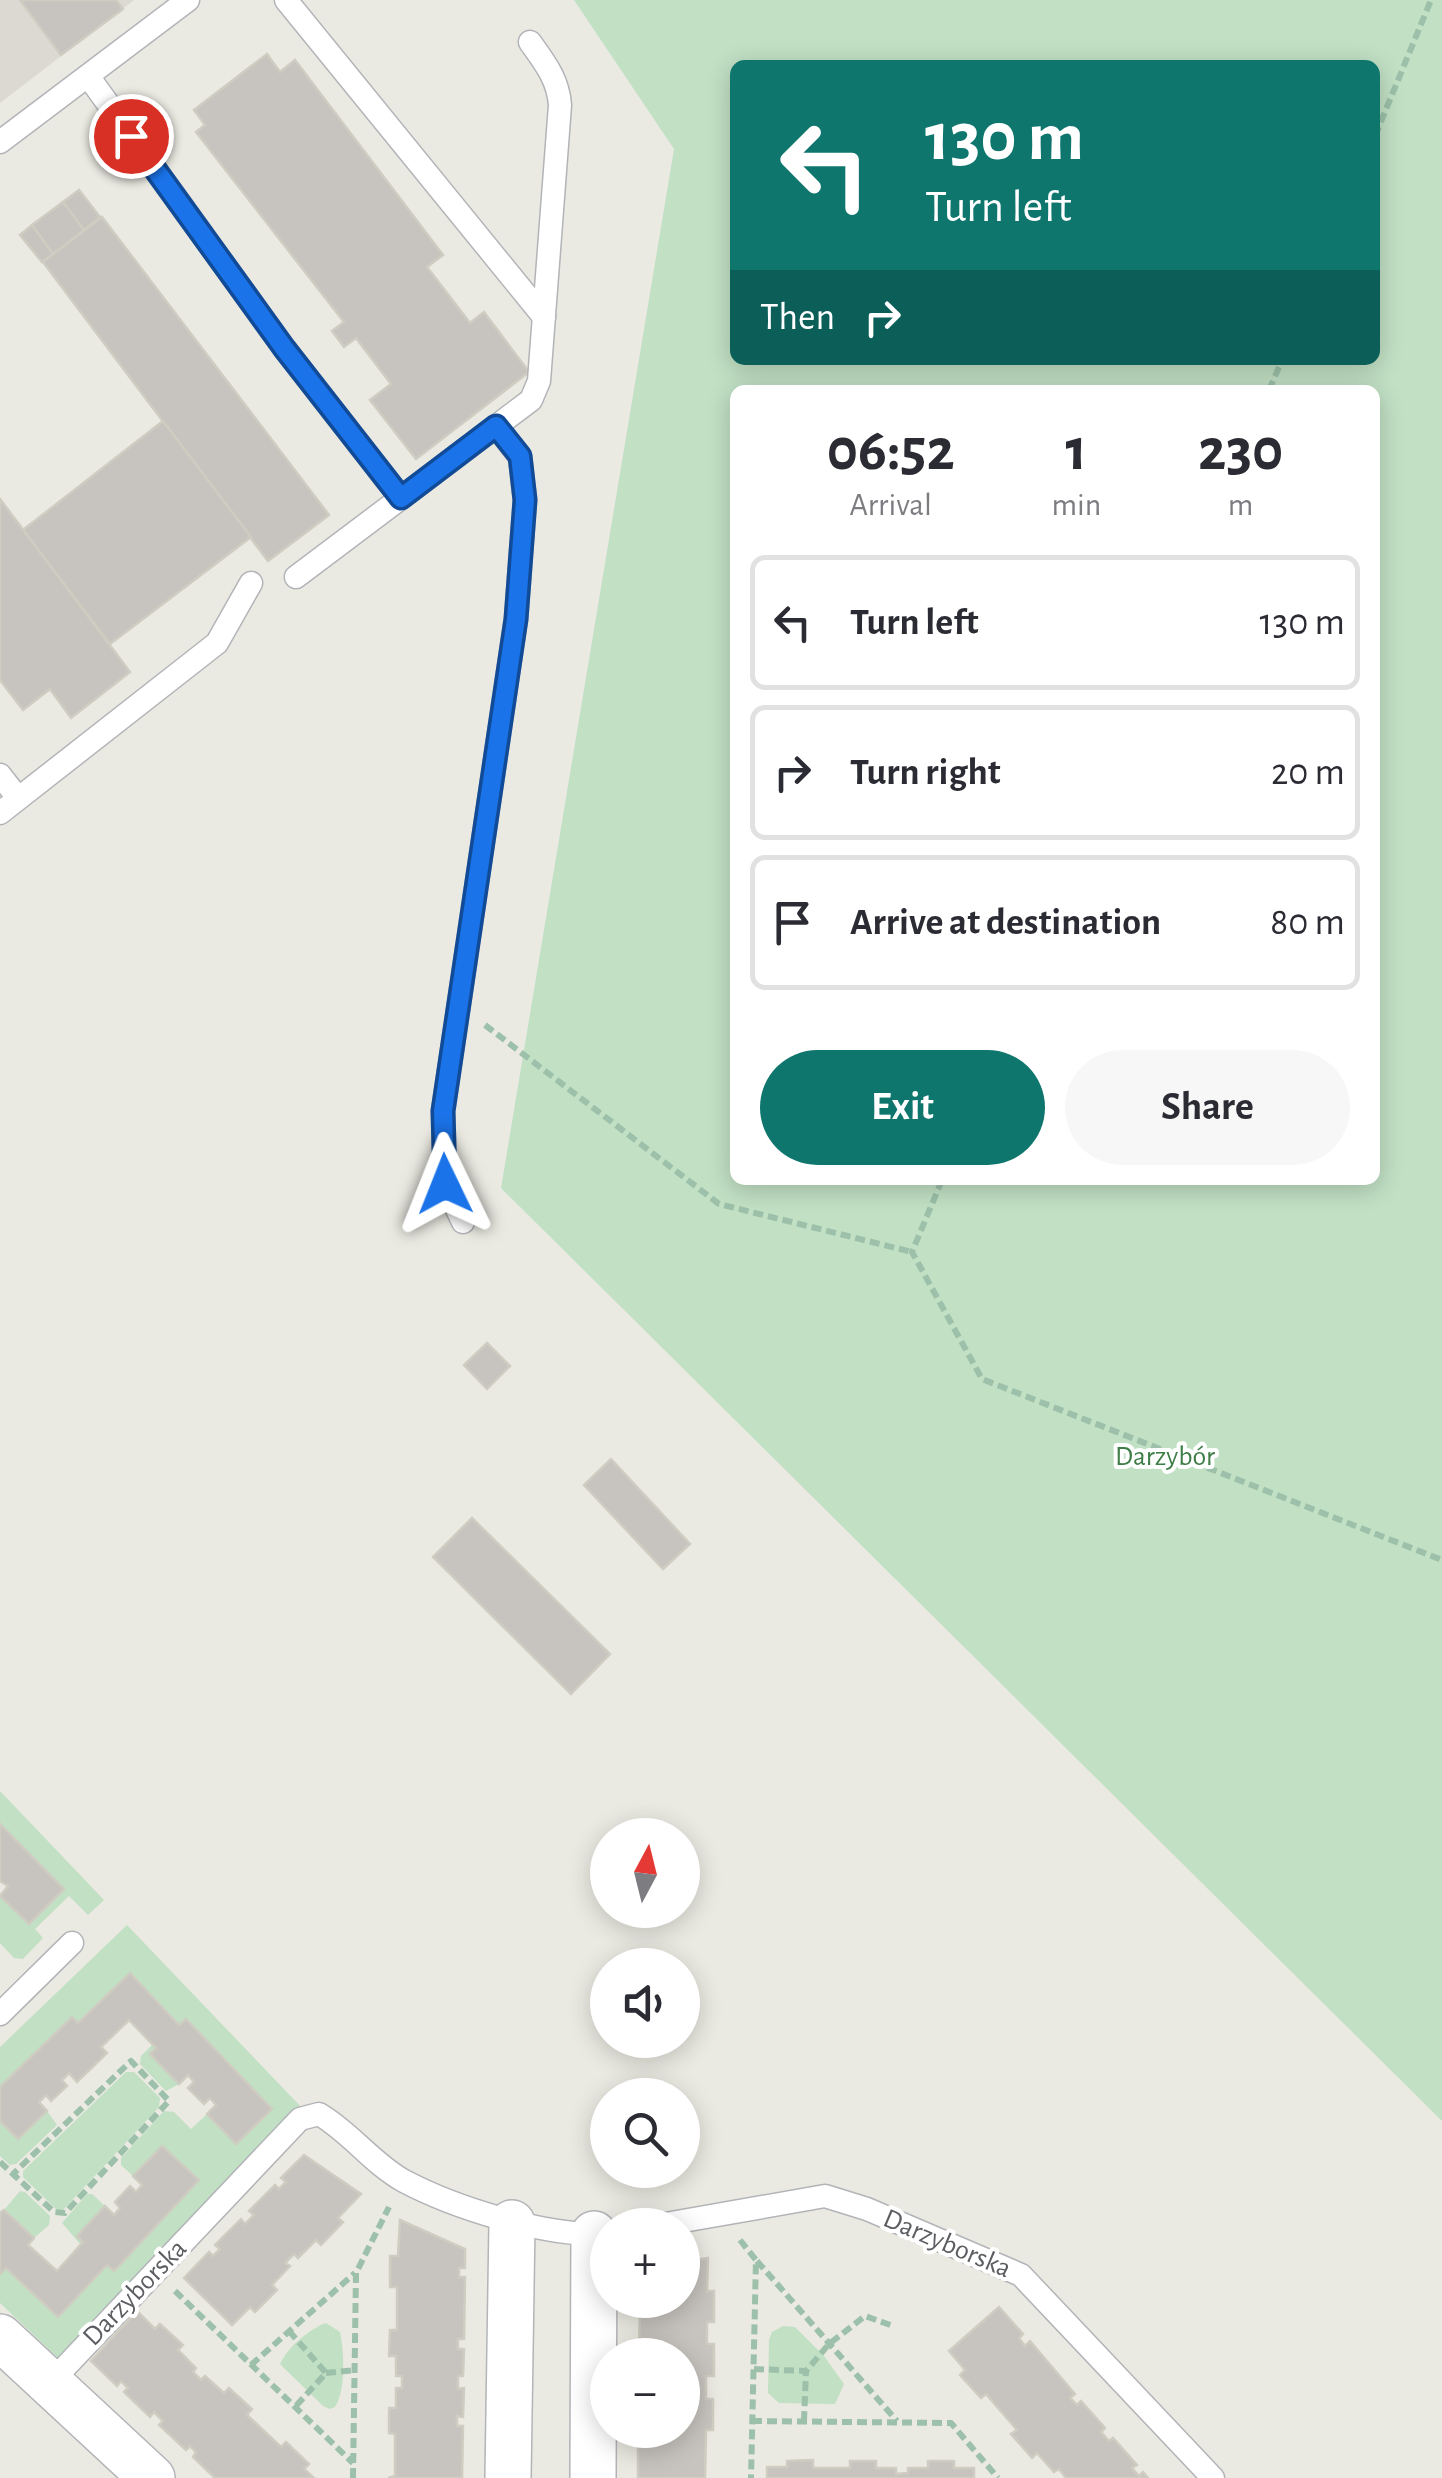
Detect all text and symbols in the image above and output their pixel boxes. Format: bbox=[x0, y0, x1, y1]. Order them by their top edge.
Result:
pin bbox=[89, 94, 174, 179]
icon: left bbox=[760, 100, 890, 230]
text: 130 m bbox=[925, 103, 1084, 173]
icon: arrive bbox=[104, 109, 159, 164]
text: Turn left bbox=[925, 185, 1072, 230]
icon: right bbox=[855, 290, 910, 345]
text: Then bbox=[760, 299, 835, 337]
text: 06:52 bbox=[827, 421, 955, 481]
text: 1 bbox=[1066, 421, 1087, 481]
text: 230 bbox=[1198, 421, 1283, 481]
text: Arrival bbox=[850, 489, 932, 521]
text: min bbox=[1051, 489, 1101, 521]
text: m bbox=[1228, 489, 1253, 521]
icon: left bbox=[765, 595, 820, 650]
text: Turn left bbox=[850, 604, 978, 642]
text: 130 m bbox=[1260, 604, 1345, 642]
icon: right bbox=[765, 745, 820, 800]
text: Turn right bbox=[850, 754, 1000, 792]
text: 20 m bbox=[1271, 754, 1345, 792]
icon: arrive bbox=[765, 895, 820, 950]
text: Arrive at destination bbox=[850, 904, 1161, 942]
text: 80 m bbox=[1270, 904, 1345, 942]
button: Exit bbox=[760, 1050, 1045, 1165]
button: Share bbox=[1065, 1050, 1350, 1165]
position arrow bbox=[393, 1132, 497, 1236]
park label: Darzybór bbox=[1115, 1443, 1215, 1471]
north arrow bbox=[590, 1818, 700, 1928]
map controls bbox=[590, 1818, 700, 2448]
button: sound bbox=[590, 1948, 700, 2058]
button: search bbox=[590, 2078, 700, 2188]
street label: Darzyborska bbox=[879, 2205, 1015, 2283]
button: + bbox=[590, 2208, 700, 2318]
street label: Darzyborska bbox=[78, 2234, 192, 2352]
button: − bbox=[590, 2338, 700, 2448]

